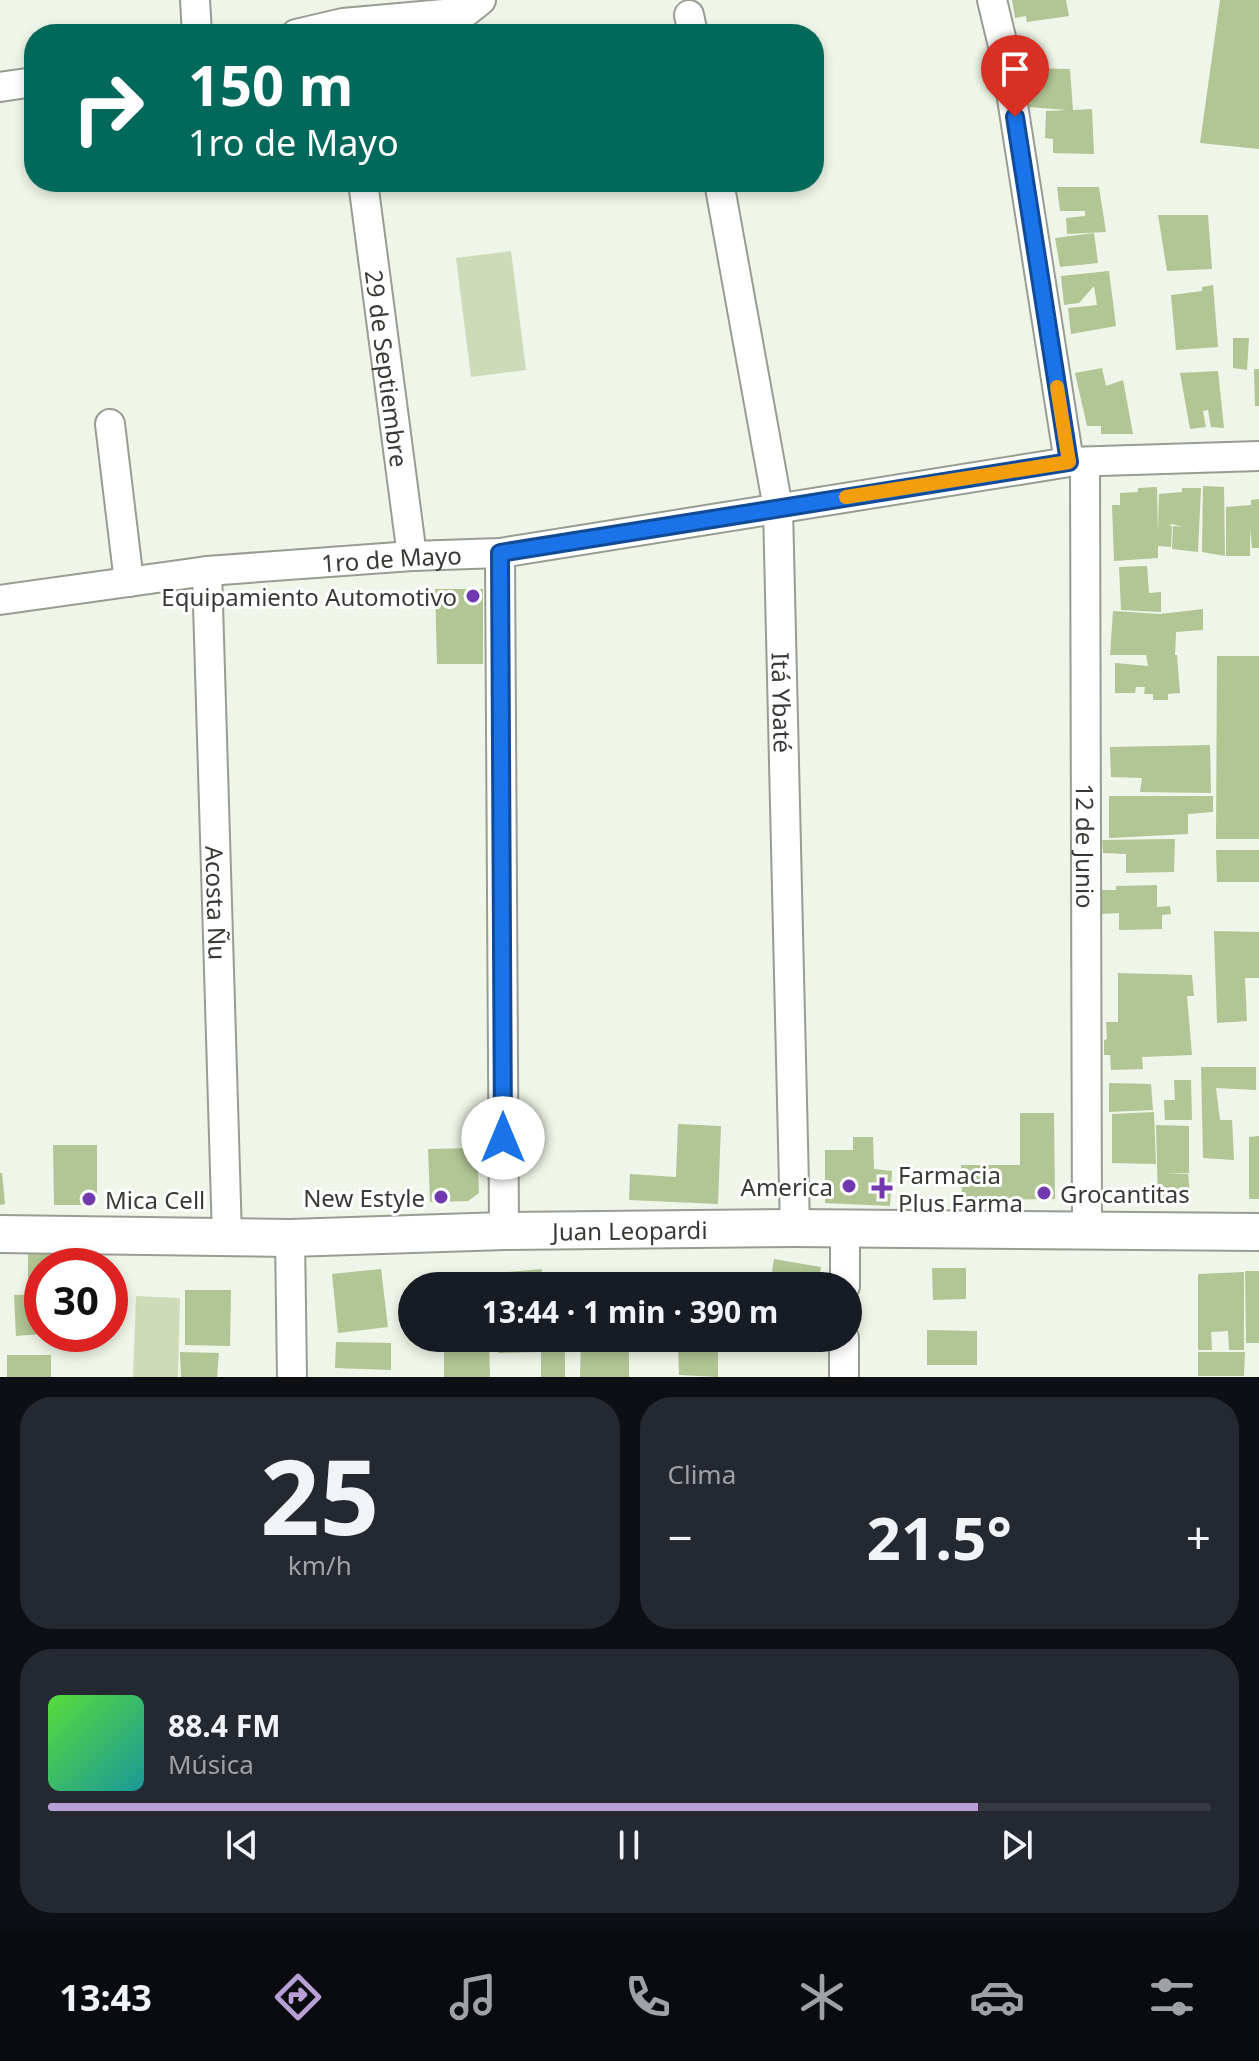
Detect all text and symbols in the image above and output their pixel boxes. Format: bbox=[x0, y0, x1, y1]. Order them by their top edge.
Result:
pin bbox=[981, 35, 1049, 117]
text: 150 m bbox=[188, 46, 353, 122]
icon: arrive bbox=[993, 47, 1037, 91]
icon: right bbox=[56, 56, 160, 160]
text: 1ro de Mayo bbox=[188, 118, 399, 167]
street label: 29 de Septiembre bbox=[358, 268, 417, 469]
street label: 1ro de Mayo bbox=[320, 538, 462, 579]
place label: Equipamiento Automotivo bbox=[161, 580, 457, 613]
marker: Equipamiento Automotivo bbox=[464, 587, 482, 605]
street label: Itá Ybaté bbox=[765, 652, 800, 753]
street label: 12 de Junio bbox=[1069, 783, 1103, 909]
street label: Acosta Ñu bbox=[199, 845, 235, 961]
position arrow bbox=[461, 1096, 545, 1180]
place label: Farmacia Plus Farma bbox=[898, 1158, 1023, 1219]
place label: America bbox=[741, 1170, 833, 1203]
marker: America bbox=[840, 1177, 858, 1195]
place label: Grocantitas bbox=[1060, 1177, 1190, 1210]
marker: Farmacia Plus Farma bbox=[873, 1179, 891, 1197]
place label: New Estyle bbox=[303, 1181, 425, 1214]
place label: Mica Cell bbox=[105, 1183, 205, 1216]
marker: Grocantitas bbox=[1035, 1184, 1053, 1202]
marker: New Estyle bbox=[432, 1188, 450, 1206]
marker: Mica Cell bbox=[80, 1190, 98, 1208]
street label: Juan Leopardi bbox=[550, 1212, 708, 1247]
speed limit sign: 30 bbox=[24, 1248, 128, 1352]
text: 13:44 · 1 min · 390 m bbox=[482, 1291, 778, 1332]
text: 25 bbox=[260, 1424, 379, 1565]
text: Clima bbox=[668, 1456, 736, 1492]
text: 21.5° bbox=[867, 1496, 1012, 1578]
text: − bbox=[668, 1507, 693, 1567]
text: + bbox=[1186, 1507, 1211, 1567]
text: km/h bbox=[288, 1547, 352, 1583]
text: 88.4 FM bbox=[168, 1705, 280, 1746]
text: Música bbox=[168, 1746, 254, 1782]
icon: previous bbox=[220, 1823, 264, 1867]
icon: pause bbox=[607, 1823, 651, 1867]
icon: next bbox=[995, 1823, 1039, 1867]
icon: directions bbox=[270, 1969, 326, 2025]
icon: music bbox=[445, 1969, 501, 2025]
icon: phone bbox=[620, 1969, 676, 2025]
icon: climate bbox=[794, 1969, 850, 2025]
icon: car bbox=[969, 1969, 1025, 2025]
icon: filters bbox=[1144, 1969, 1200, 2025]
text: 13:43 bbox=[59, 1973, 152, 2022]

